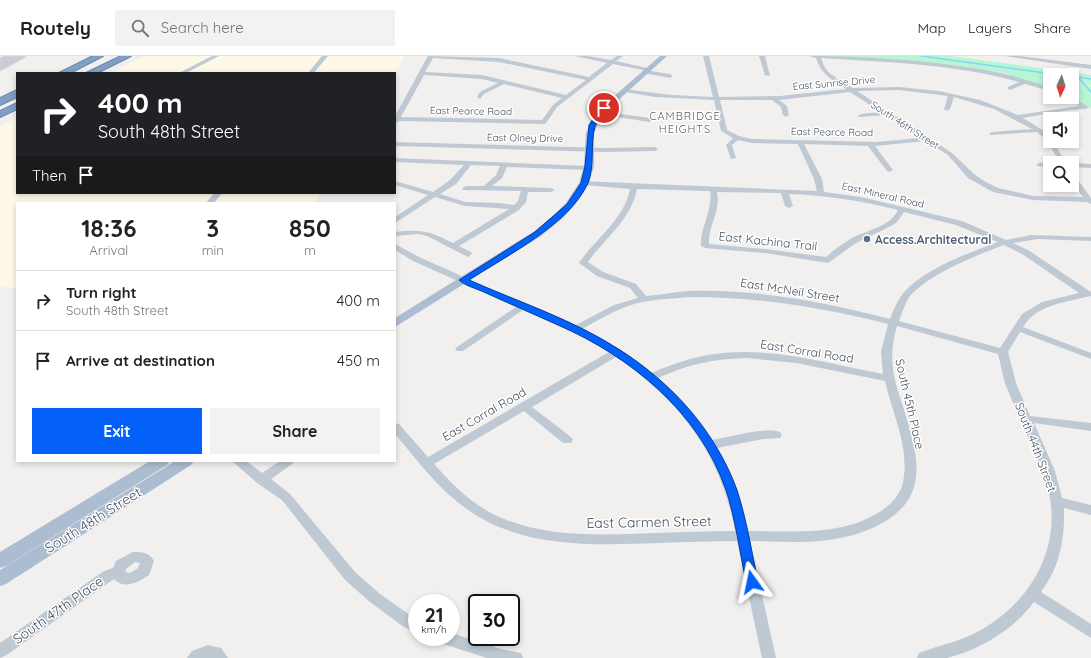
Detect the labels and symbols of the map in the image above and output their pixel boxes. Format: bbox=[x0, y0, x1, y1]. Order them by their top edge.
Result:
north arrow bbox=[1043, 68, 1079, 104]
street label: East Sunrise Drive bbox=[792, 73, 876, 93]
pin bbox=[587, 91, 621, 125]
street label: South 46th Street bbox=[868, 98, 942, 152]
street label: East Pearce Road bbox=[430, 104, 512, 118]
district label: CAMBRIDGE HEIGHTS bbox=[649, 109, 721, 136]
street label: East Pearce Road bbox=[791, 125, 873, 139]
street label: East Olney Drive bbox=[487, 131, 564, 145]
street label: East Mineral Road bbox=[841, 179, 925, 211]
street label: East Kachina Trail bbox=[718, 228, 818, 254]
place label: Access.Architectural bbox=[875, 232, 991, 247]
marker: Access.Architectural bbox=[862, 234, 872, 244]
street label: East McNeil Street bbox=[739, 275, 841, 305]
street label: East Corral Road bbox=[759, 336, 855, 366]
street label: South 45th Place bbox=[892, 357, 928, 451]
street label: East Corral Road bbox=[439, 384, 529, 444]
street label: South 44th Street bbox=[1012, 400, 1060, 494]
street label: South 48th Street bbox=[41, 483, 145, 557]
street label: East Carmen Street bbox=[586, 512, 712, 532]
position arrow bbox=[731, 561, 773, 603]
street label: South 47th Place bbox=[9, 572, 107, 648]
speed limit sign: 30 bbox=[468, 594, 520, 646]

